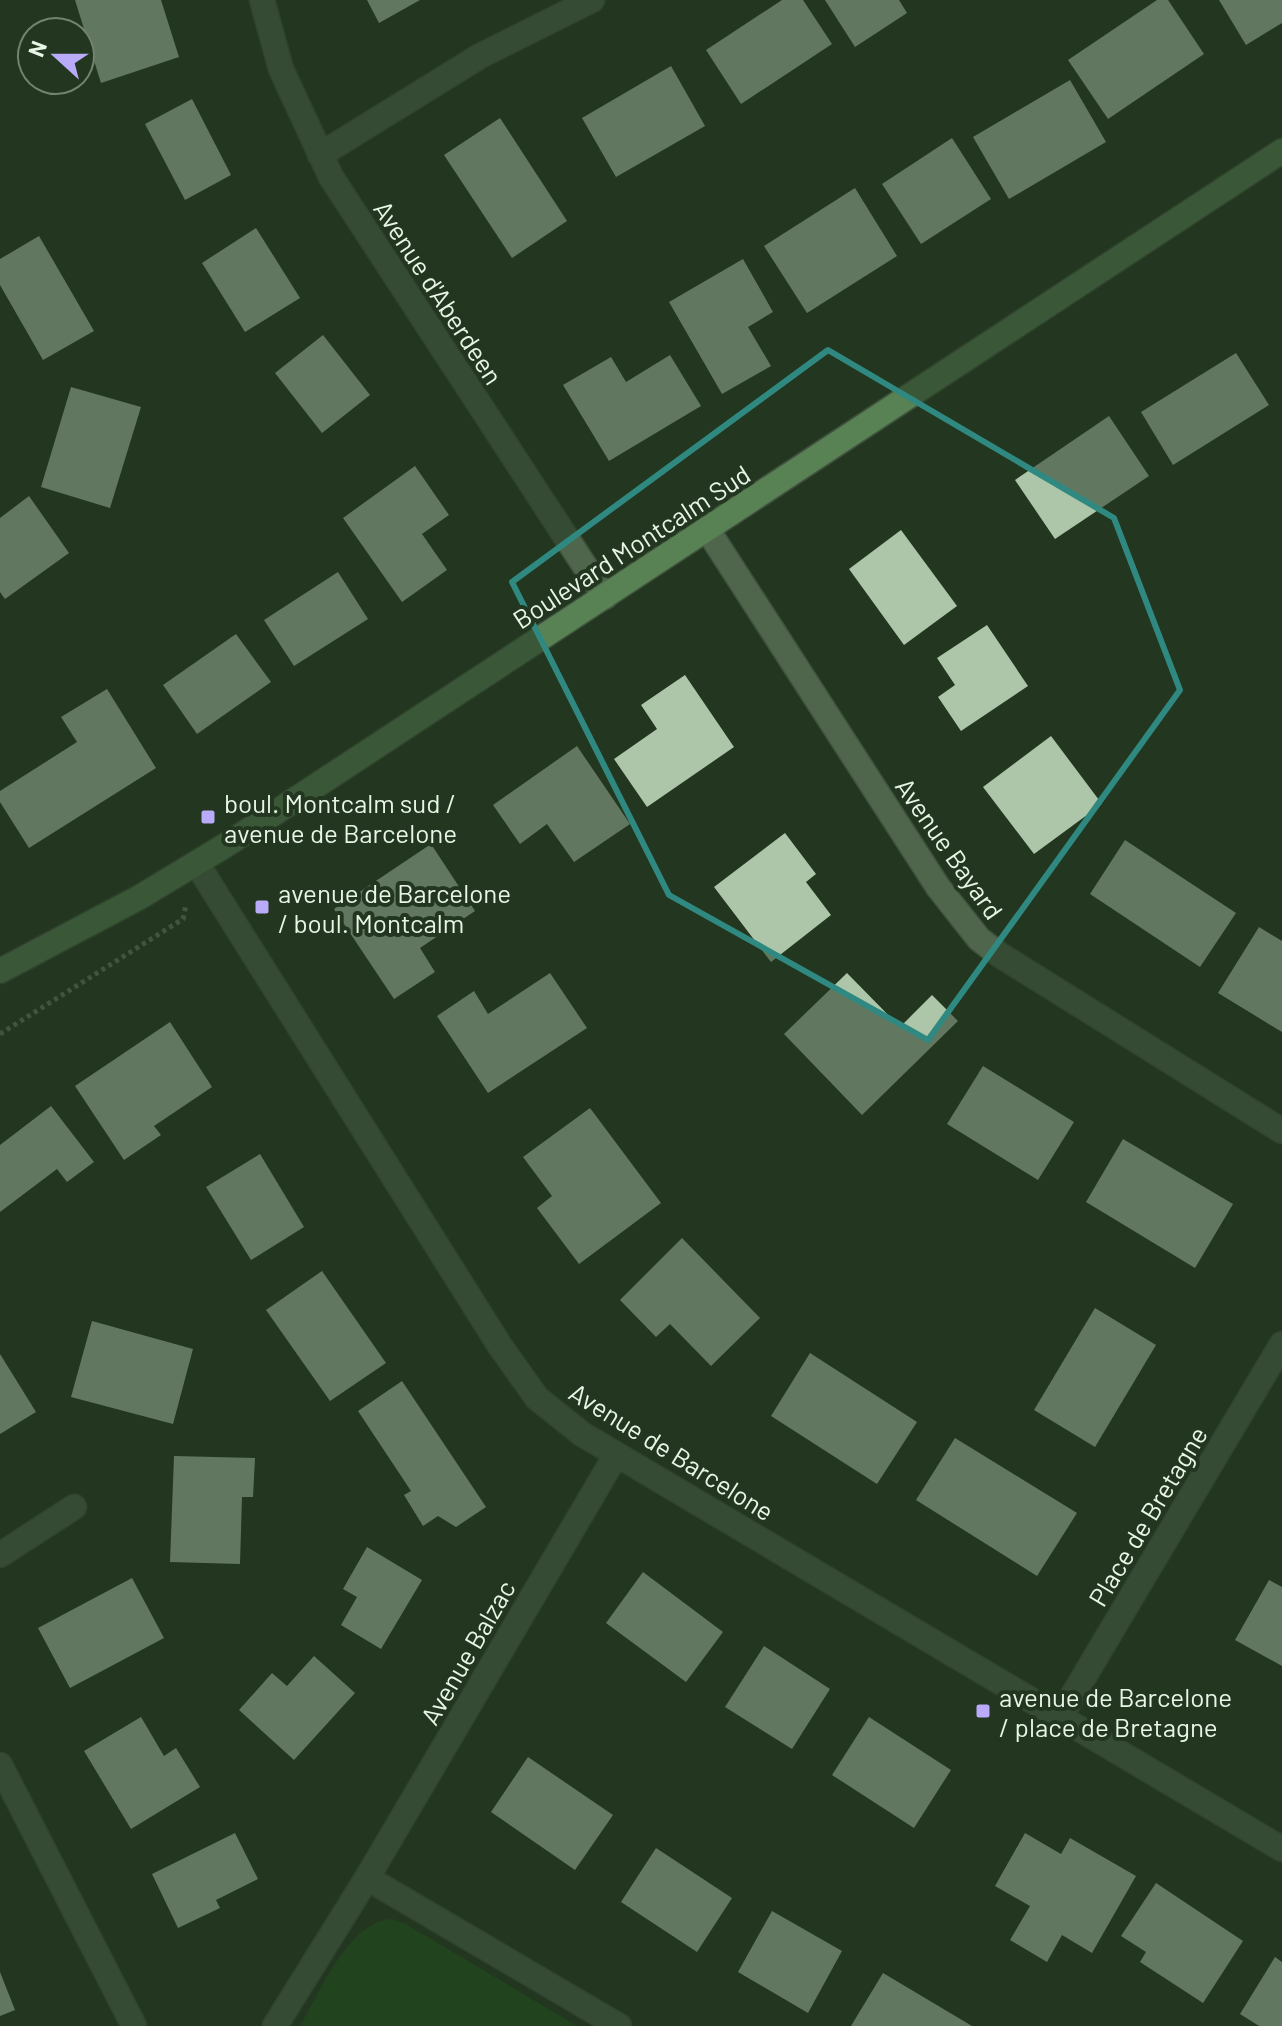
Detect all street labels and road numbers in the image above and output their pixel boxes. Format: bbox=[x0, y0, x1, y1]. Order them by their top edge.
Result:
street label: Avenue d'Aberdeen bbox=[368, 194, 510, 390]
street label: Boulevard Montcalm Sud bbox=[507, 458, 755, 634]
street label: Avenue Bayard bbox=[890, 771, 1010, 925]
street label: Avenue de Barcelone bbox=[564, 1376, 780, 1526]
street label: Place de Bretagne bbox=[1081, 1421, 1213, 1611]
street label: Avenue Balzac bbox=[413, 1574, 521, 1730]

